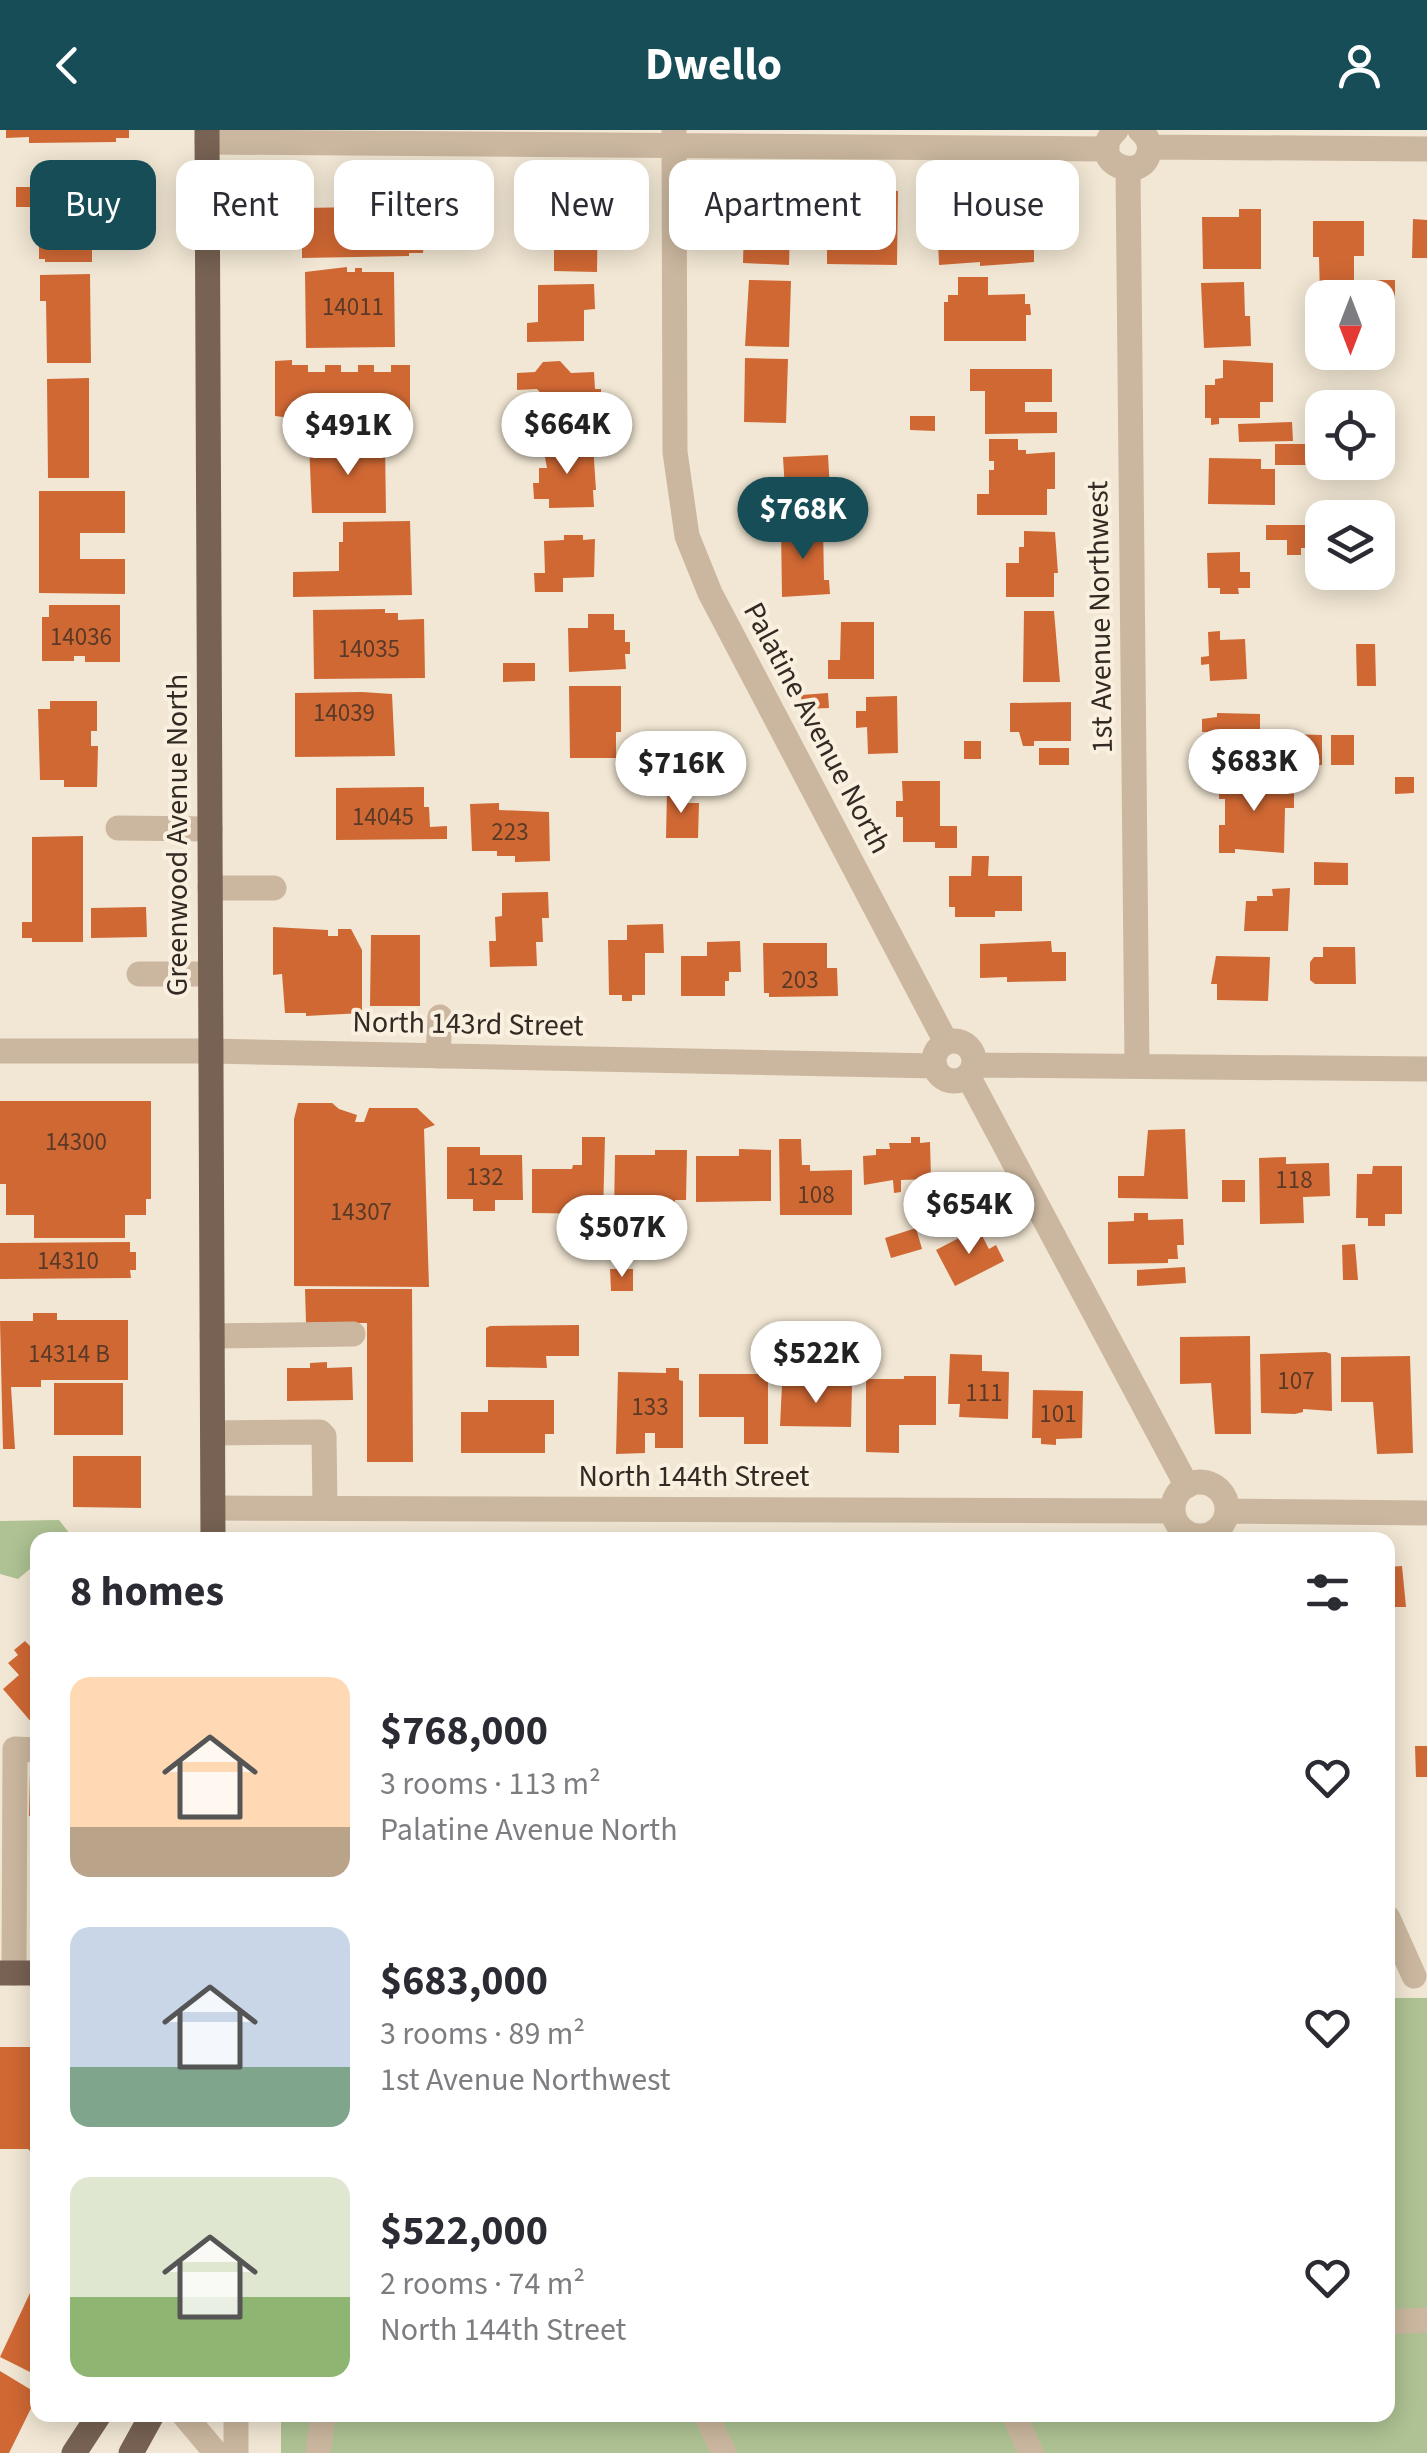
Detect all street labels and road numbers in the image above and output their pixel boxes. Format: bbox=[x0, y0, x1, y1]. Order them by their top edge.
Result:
street label: 1st Avenue Northwest bbox=[1076, 480, 1124, 754]
street label: Palatine Avenue North bbox=[733, 595, 901, 861]
street label: Greenwood Avenue North bbox=[156, 674, 199, 996]
street label: North 143rd Street bbox=[352, 1000, 584, 1048]
street label: North 144th Street bbox=[579, 1455, 809, 1498]

